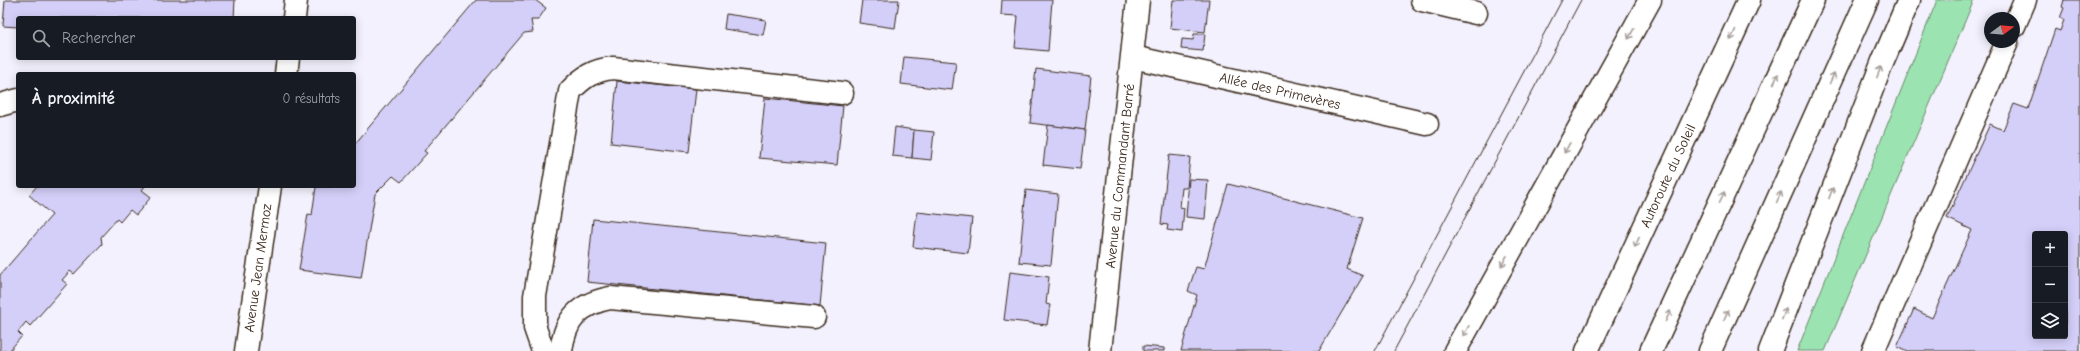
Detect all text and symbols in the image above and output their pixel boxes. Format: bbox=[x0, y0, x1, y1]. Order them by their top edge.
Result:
north arrow bbox=[1984, 12, 2020, 48]
search box bbox=[16, 16, 356, 60]
icon: search bbox=[30, 27, 52, 49]
one-way arrow bbox=[1626, 28, 1634, 40]
text: Rechercher bbox=[62, 29, 135, 47]
one-way arrow bbox=[1729, 29, 1736, 41]
one-way arrow bbox=[1875, 67, 1883, 79]
street label: Allée des Primevères bbox=[1218, 69, 1342, 113]
one-way arrow bbox=[1829, 73, 1836, 85]
one-way arrow bbox=[1773, 74, 1780, 86]
street label: Avenue du Commandant Barré bbox=[1102, 83, 1138, 269]
text: À proximité bbox=[32, 89, 115, 108]
text: 0 résultats bbox=[282, 91, 340, 106]
street label: Autoroute du Soleil bbox=[1637, 122, 1699, 230]
one-way arrow bbox=[1563, 142, 1571, 154]
one-way arrow bbox=[1828, 188, 1836, 200]
one-way arrow bbox=[1776, 191, 1783, 203]
one-way arrow bbox=[1719, 192, 1726, 204]
street label: Avenue Jean Mermoz bbox=[241, 203, 275, 333]
map controls bbox=[2032, 231, 2068, 339]
button: + bbox=[2032, 231, 2068, 267]
one-way arrow bbox=[1633, 236, 1640, 248]
one-way arrow bbox=[1500, 255, 1508, 267]
button: − bbox=[2032, 267, 2068, 303]
button: layers bbox=[2032, 303, 2068, 339]
one-way arrow bbox=[1781, 309, 1789, 321]
one-way arrow bbox=[1665, 310, 1672, 322]
one-way arrow bbox=[1722, 310, 1730, 322]
one-way arrow bbox=[1461, 324, 1469, 336]

